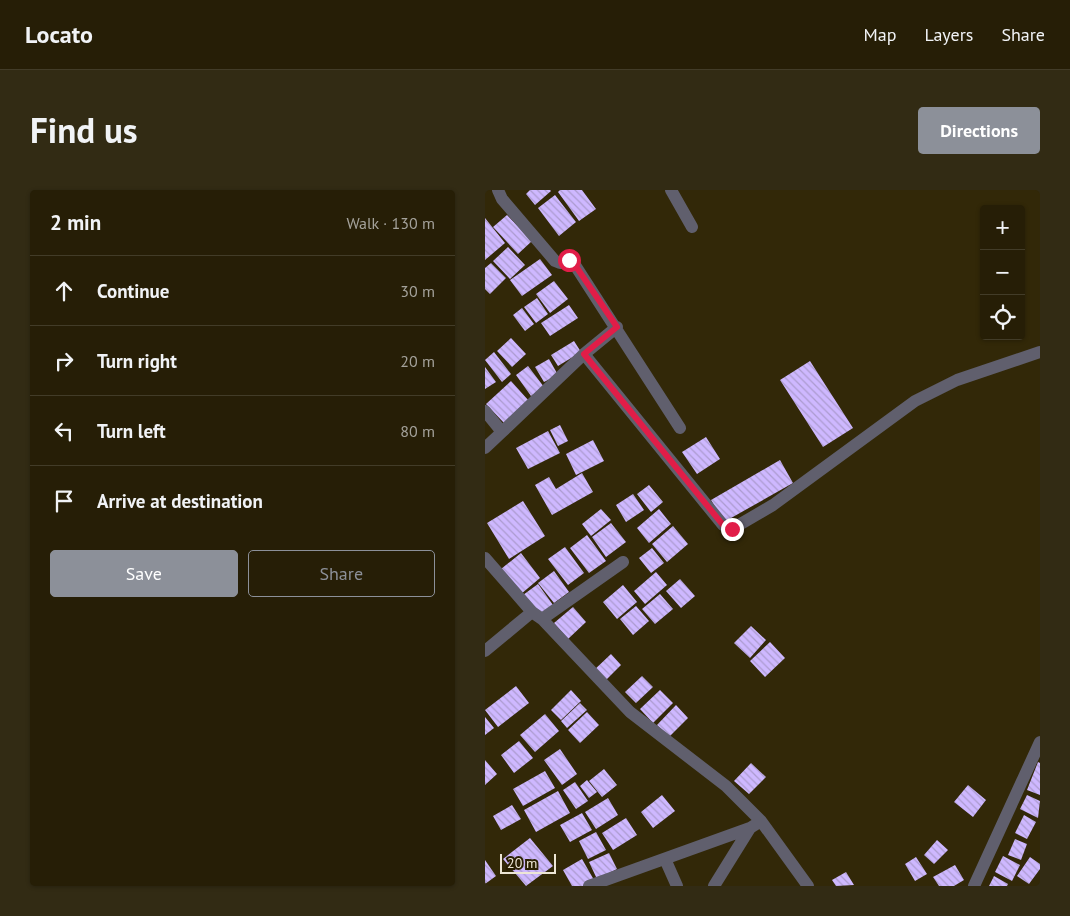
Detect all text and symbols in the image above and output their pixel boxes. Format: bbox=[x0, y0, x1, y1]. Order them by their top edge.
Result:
text: Locato bbox=[25, 19, 93, 50]
text: Map bbox=[864, 23, 896, 46]
text: Layers bbox=[924, 23, 973, 46]
text: Share bbox=[1001, 23, 1045, 46]
text: Find us bbox=[30, 107, 138, 153]
button: Directions bbox=[918, 107, 1040, 154]
map controls bbox=[980, 205, 1025, 340]
button: + bbox=[980, 205, 1025, 250]
text: 2 min bbox=[50, 209, 101, 236]
text: Walk · 130 m bbox=[346, 213, 435, 233]
route start bbox=[558, 249, 581, 272]
button: − bbox=[980, 250, 1025, 295]
icon: ahead bbox=[50, 277, 78, 305]
text: Continue bbox=[97, 279, 169, 303]
text: 30 m bbox=[400, 281, 435, 301]
button: locate bbox=[980, 295, 1025, 340]
icon: right bbox=[50, 347, 78, 375]
text: Turn right bbox=[97, 349, 177, 373]
text: 20 m bbox=[400, 351, 435, 371]
icon: left bbox=[50, 417, 78, 445]
text: Turn left bbox=[97, 419, 166, 443]
text: 80 m bbox=[400, 421, 435, 441]
icon: arrive bbox=[50, 487, 78, 515]
text: Arrive at destination bbox=[97, 489, 263, 513]
route end bbox=[721, 518, 744, 541]
button: Save bbox=[50, 550, 238, 597]
button: Share bbox=[248, 550, 435, 597]
scale bar bbox=[500, 851, 556, 874]
text: 20 m bbox=[507, 854, 537, 872]

